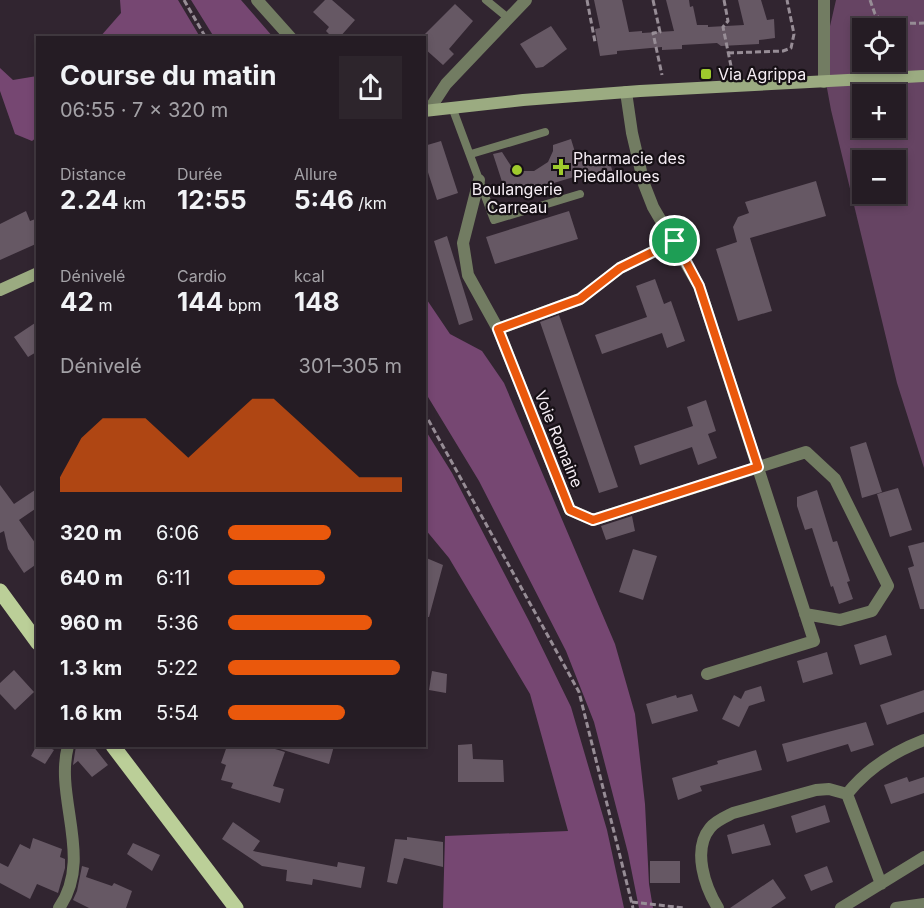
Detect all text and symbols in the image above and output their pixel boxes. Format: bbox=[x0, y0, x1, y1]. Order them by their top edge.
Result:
map controls bbox=[852, 18, 906, 204]
button: locate bbox=[852, 18, 906, 72]
button: share bbox=[339, 56, 402, 119]
text: Course du matin bbox=[60, 59, 277, 92]
place label: Via Agrippa bbox=[718, 64, 806, 84]
marker: Via Agrippa bbox=[699, 67, 713, 81]
button: + bbox=[852, 84, 906, 138]
text: 06:55 · 7 × 320 m bbox=[60, 98, 228, 122]
place label: Pharmacie des Piedalloues bbox=[573, 148, 685, 186]
button: − bbox=[852, 150, 906, 204]
marker: Pharmacie des Piedalloues bbox=[554, 160, 568, 174]
marker: Boulangerie Carreau bbox=[510, 163, 524, 177]
text: Distance bbox=[60, 164, 126, 184]
text: Durée bbox=[177, 164, 222, 184]
text: Allure bbox=[294, 164, 337, 184]
place label: Boulangerie Carreau bbox=[472, 179, 562, 217]
text: 2.24 bbox=[60, 184, 119, 215]
text: 12:55 bbox=[177, 184, 247, 215]
text: 5:46 bbox=[294, 184, 354, 215]
text: km bbox=[119, 193, 146, 213]
text: /km bbox=[354, 193, 387, 213]
pin bbox=[649, 215, 700, 266]
icon: arrive bbox=[658, 224, 691, 257]
text: Dénivelé bbox=[60, 266, 125, 286]
text: Cardio bbox=[177, 266, 227, 286]
text: kcal bbox=[294, 266, 325, 286]
text: 42 bbox=[60, 286, 94, 317]
text: 144 bbox=[177, 286, 223, 317]
text: 148 bbox=[294, 286, 340, 317]
text: m bbox=[94, 295, 112, 315]
text: bpm bbox=[223, 295, 262, 315]
text: Dénivelé bbox=[60, 354, 142, 378]
text: 301–305 m bbox=[299, 354, 402, 378]
street label: Voie Romaine bbox=[530, 388, 588, 490]
text: 320 m bbox=[60, 521, 122, 545]
text: 6:06 bbox=[156, 521, 199, 545]
text: 640 m bbox=[60, 566, 123, 590]
text: 6:11 bbox=[156, 566, 190, 590]
text: 960 m bbox=[60, 611, 122, 635]
text: 5:36 bbox=[156, 611, 199, 635]
text: 1.3 km bbox=[60, 656, 122, 680]
text: 5:22 bbox=[156, 656, 198, 680]
text: 1.6 km bbox=[60, 701, 122, 725]
text: 5:54 bbox=[156, 701, 199, 725]

